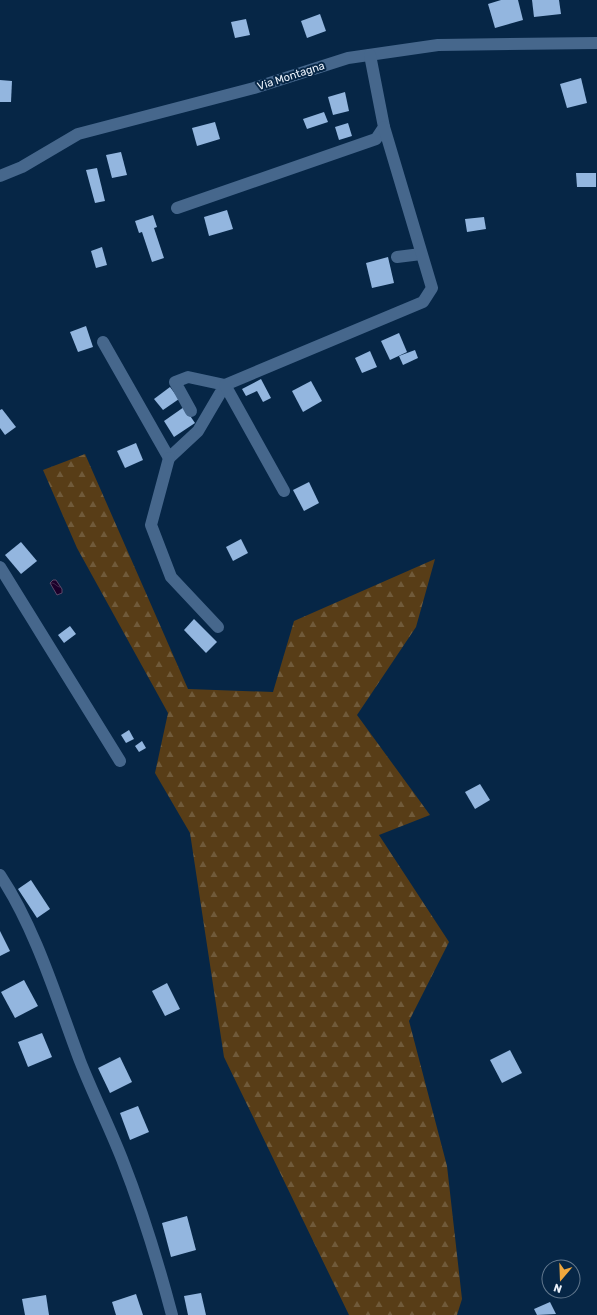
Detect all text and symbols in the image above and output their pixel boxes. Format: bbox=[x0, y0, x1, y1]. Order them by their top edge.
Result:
street label: Via Montagna bbox=[256, 59, 326, 93]
north arrow bbox=[541, 1259, 581, 1299]
text: N bbox=[552, 1281, 564, 1295]

